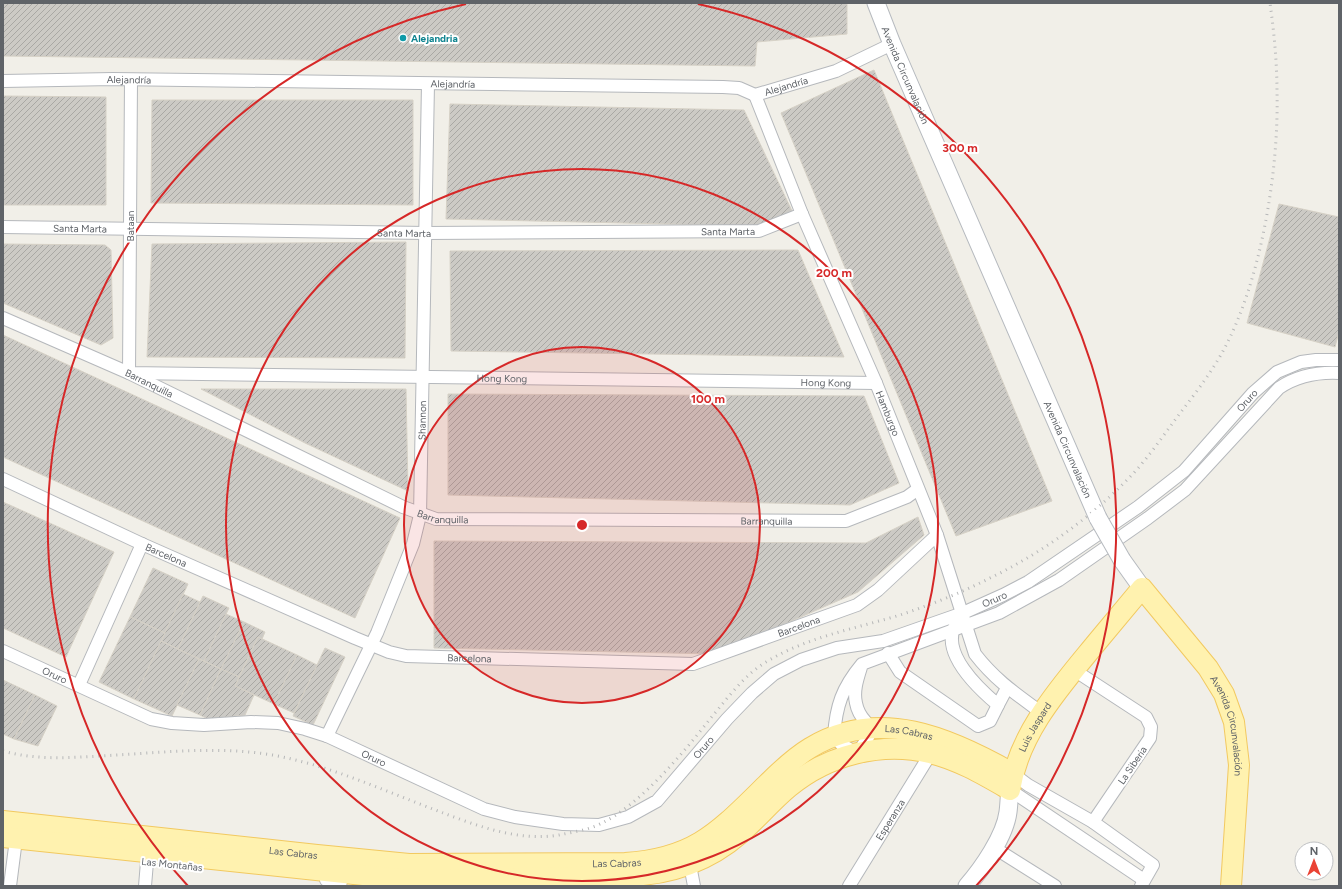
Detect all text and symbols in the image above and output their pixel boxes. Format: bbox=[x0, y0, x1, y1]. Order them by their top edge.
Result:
street label: Avenida Circunvalación bbox=[879, 25, 932, 126]
place label: Alejandria bbox=[411, 32, 458, 45]
marker: Alejandria bbox=[398, 33, 408, 43]
street label: Alejandría bbox=[107, 73, 151, 87]
street label: Alejandría bbox=[763, 74, 809, 99]
street label: Alejandría bbox=[431, 77, 475, 91]
text: 300 m bbox=[942, 141, 978, 155]
street label: Bataan bbox=[124, 210, 137, 241]
street label: Santa Marta bbox=[53, 222, 107, 235]
street label: Santa Marta bbox=[701, 225, 755, 238]
street label: Santa Marta bbox=[377, 226, 431, 240]
text: 200 m bbox=[816, 266, 852, 280]
street label: Barranquilla bbox=[123, 366, 175, 401]
street label: Hong Kong bbox=[477, 372, 527, 385]
street label: Hong Kong bbox=[801, 376, 851, 390]
street label: Oruro bbox=[1234, 386, 1260, 414]
street label: Hamburgo bbox=[873, 389, 903, 438]
text: 100 m bbox=[691, 392, 725, 406]
street label: Avenida Circunvalación bbox=[1041, 399, 1095, 501]
street label: Shannon bbox=[415, 400, 429, 440]
street label: Barranquilla bbox=[415, 507, 468, 526]
street label: Barranquilla bbox=[740, 514, 792, 528]
centre of rings bbox=[575, 518, 589, 532]
street label: Barcelona bbox=[143, 540, 189, 570]
street label: Oruro bbox=[980, 588, 1009, 611]
street label: Barcelona bbox=[776, 613, 822, 640]
street label: Barcelona bbox=[447, 651, 492, 665]
street label: Oruro bbox=[40, 664, 69, 687]
street label: Avenida Circunvalación bbox=[1207, 673, 1245, 777]
street label: Luis Jaspard bbox=[1016, 700, 1054, 754]
street label: Las Cabras bbox=[884, 722, 935, 743]
street label: Oruro bbox=[690, 733, 717, 761]
street label: La Siberia bbox=[1115, 744, 1150, 787]
street label: Oruro bbox=[359, 747, 388, 770]
street label: Esperanza bbox=[873, 797, 908, 843]
north arrow bbox=[1294, 841, 1334, 881]
street label: Las Cabras bbox=[268, 844, 319, 862]
text: N bbox=[1310, 845, 1318, 858]
street label: Las Montañas bbox=[141, 855, 204, 874]
street label: Las Cabras bbox=[592, 856, 642, 870]

